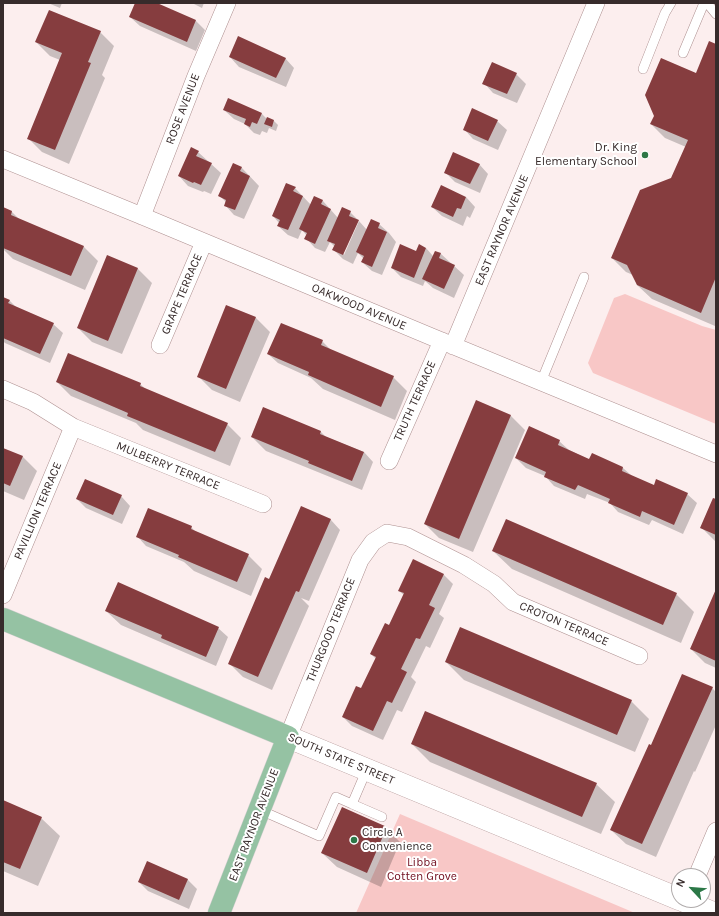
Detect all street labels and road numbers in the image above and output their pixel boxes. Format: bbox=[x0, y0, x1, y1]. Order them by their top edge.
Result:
street label: ROSE AVENUE bbox=[163, 72, 203, 146]
street label: EAST RAYNOR AVENUE bbox=[472, 172, 532, 288]
street label: GRAPE TERRACE bbox=[158, 251, 206, 337]
street label: OAKWOOD AVENUE bbox=[309, 280, 409, 334]
street label: TRUTH TERRACE bbox=[391, 359, 439, 443]
street label: MULBERRY TERRACE bbox=[114, 439, 222, 493]
street label: PAVILLION TERRACE bbox=[11, 460, 65, 562]
street label: THURGOOD TERRACE bbox=[303, 576, 359, 684]
street label: CROTON TERRACE bbox=[517, 599, 611, 649]
street label: SOUTH STATE STREET bbox=[285, 730, 397, 788]
street label: EAST RAYNOR AVENUE bbox=[226, 767, 282, 883]

